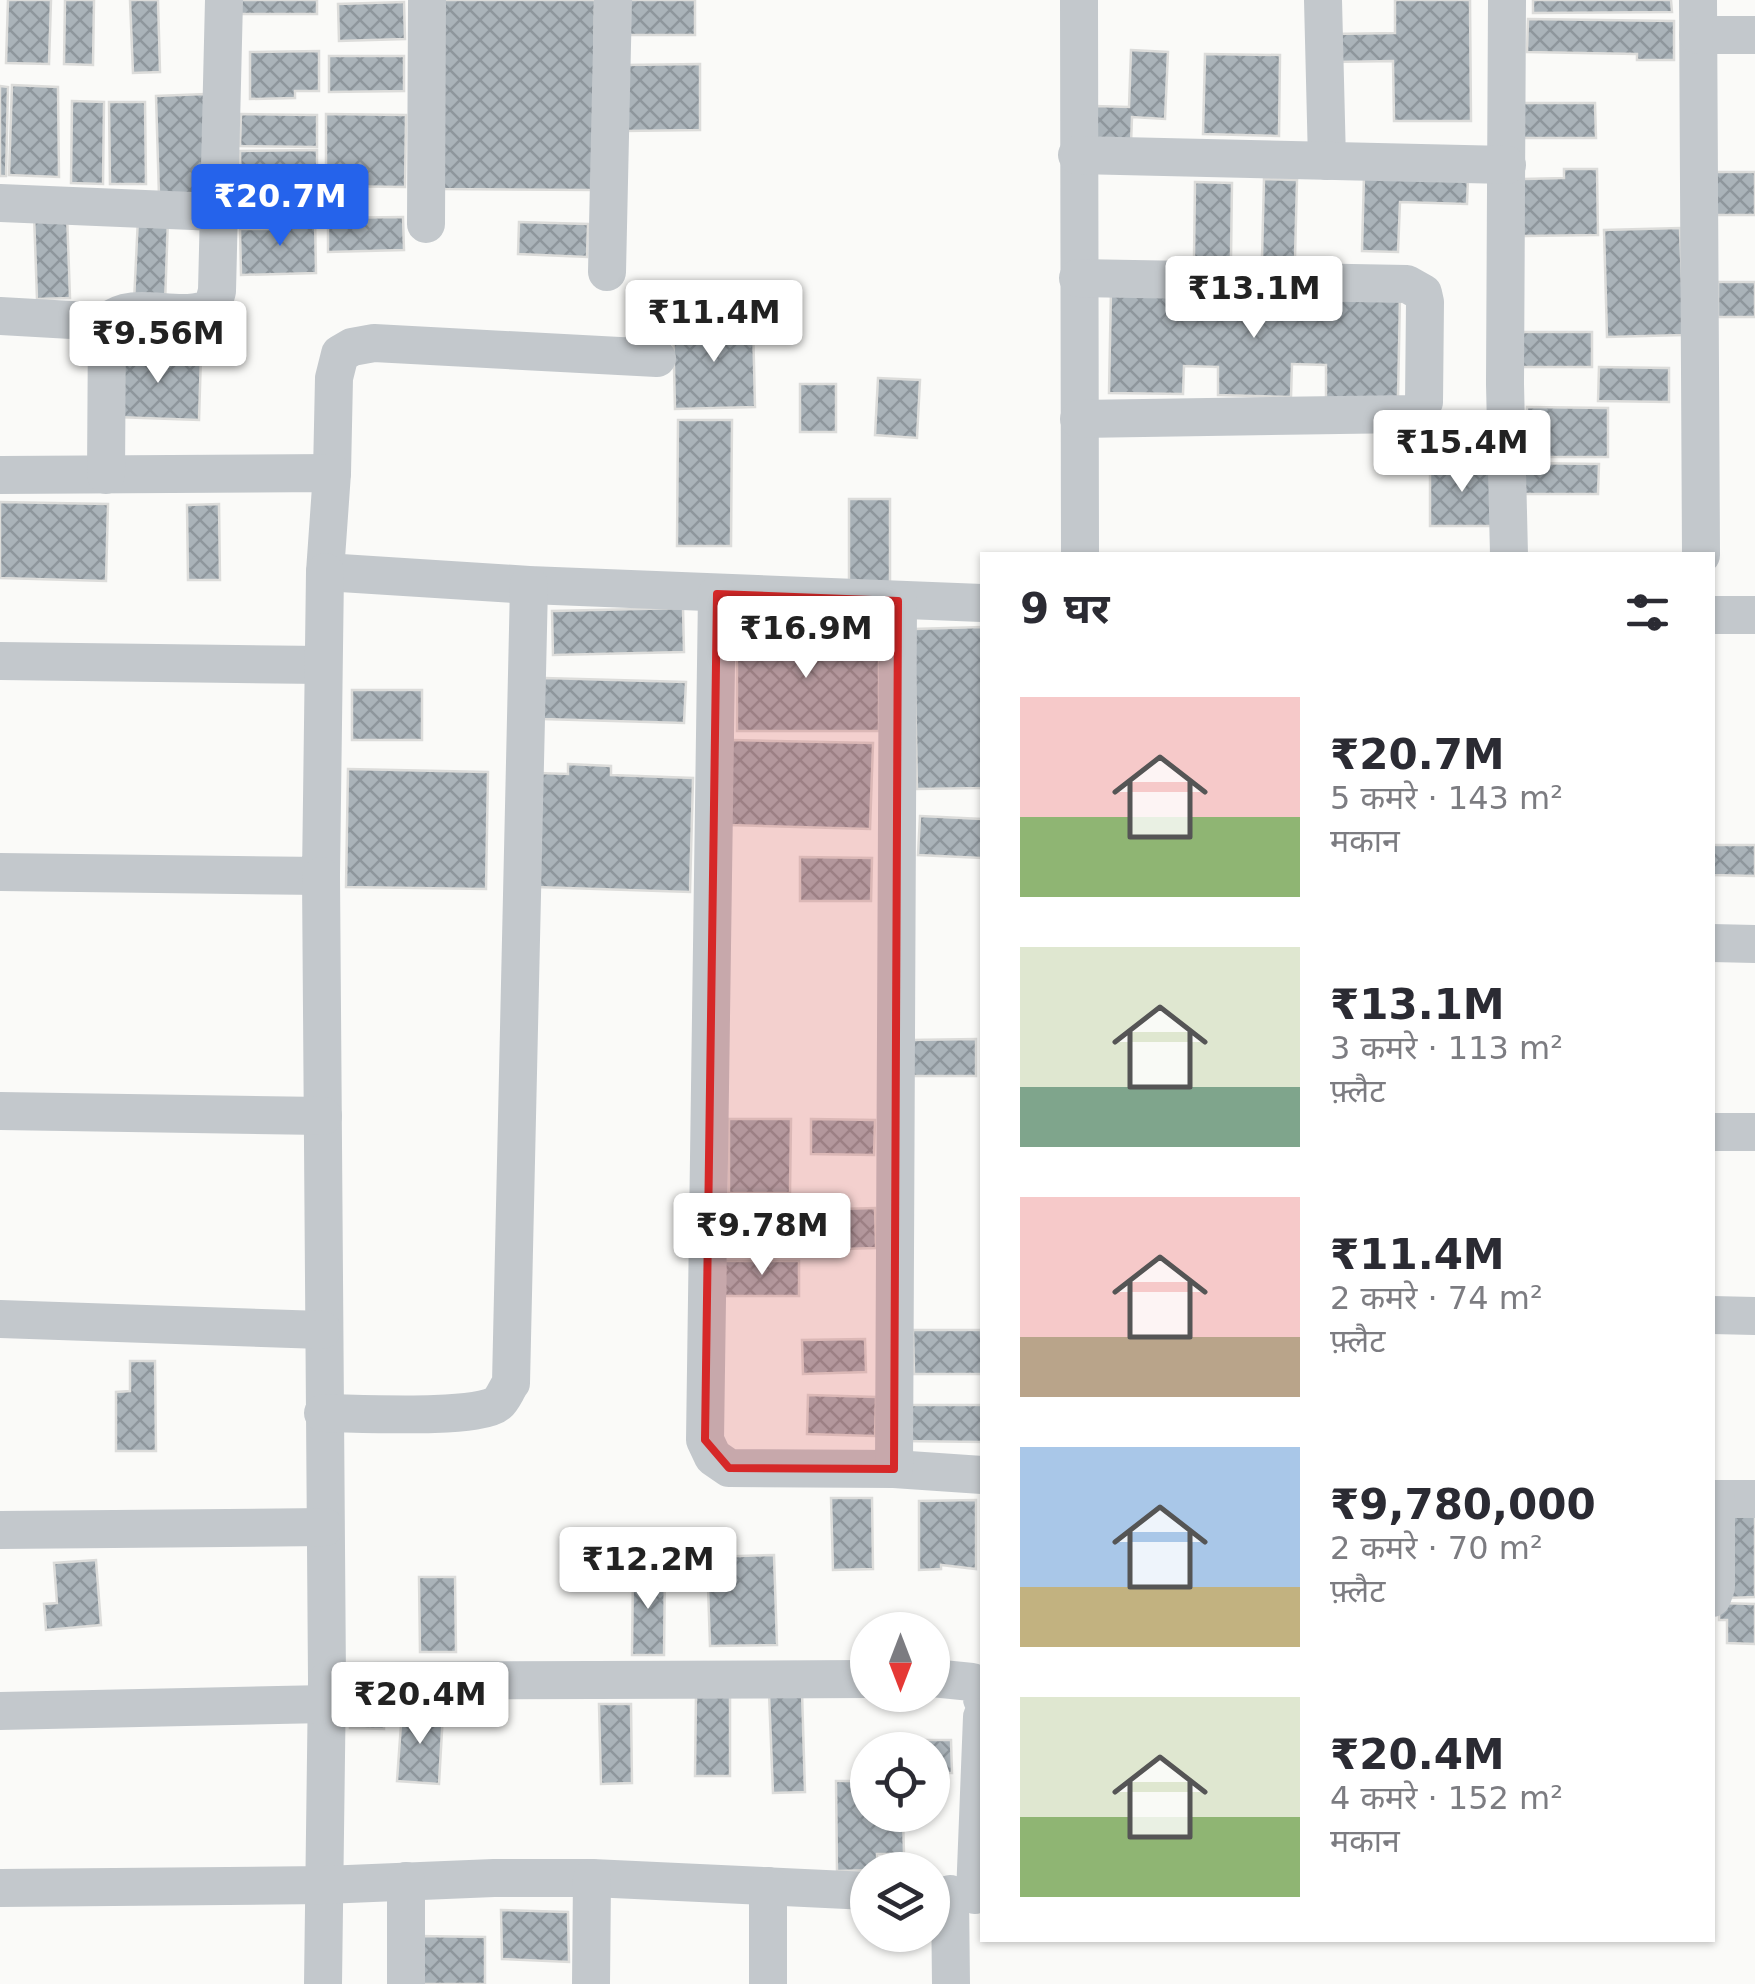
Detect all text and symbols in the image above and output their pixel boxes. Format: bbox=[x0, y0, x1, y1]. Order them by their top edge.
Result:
pin: ₹20.7M bbox=[199, 164, 361, 249]
text: ₹20.7M bbox=[213, 177, 347, 215]
pin: ₹13.1M bbox=[1173, 256, 1335, 341]
text: ₹13.1M bbox=[1187, 269, 1321, 307]
pin: ₹11.4M bbox=[633, 280, 795, 365]
text: ₹11.4M bbox=[647, 293, 781, 331]
pin: ₹9.56M bbox=[77, 301, 239, 386]
text: ₹9.56M bbox=[91, 314, 225, 352]
pin: ₹15.4M bbox=[1381, 410, 1543, 495]
text: ₹15.4M bbox=[1395, 423, 1529, 461]
text: 9 घर bbox=[1020, 584, 1110, 633]
icon: filters bbox=[1620, 585, 1675, 640]
pin: ₹16.9M bbox=[725, 596, 887, 681]
text: ₹16.9M bbox=[739, 609, 873, 647]
text: ₹20.7M bbox=[1330, 730, 1505, 779]
icon: home bbox=[1100, 737, 1220, 857]
text: 5 कमरे · 143 m² bbox=[1330, 779, 1563, 817]
text: मकान bbox=[1330, 822, 1400, 860]
text: ₹13.1M bbox=[1330, 980, 1505, 1029]
icon: home bbox=[1100, 987, 1220, 1107]
text: 3 कमरे · 113 m² bbox=[1330, 1029, 1563, 1067]
text: फ़्लैट bbox=[1330, 1072, 1385, 1110]
pin: ₹9.78M bbox=[681, 1193, 843, 1278]
text: ₹9.78M bbox=[695, 1206, 829, 1244]
text: ₹11.4M bbox=[1330, 1230, 1505, 1279]
icon: home bbox=[1100, 1237, 1220, 1357]
text: 2 कमरे · 74 m² bbox=[1330, 1279, 1543, 1317]
text: फ़्लैट bbox=[1330, 1322, 1385, 1360]
text: ₹9,780,000 bbox=[1330, 1480, 1596, 1529]
icon: home bbox=[1100, 1487, 1220, 1607]
pin: ₹12.2M bbox=[567, 1527, 729, 1612]
text: 2 कमरे · 70 m² bbox=[1330, 1529, 1543, 1567]
text: ₹12.2M bbox=[581, 1540, 715, 1578]
text: फ़्लैट bbox=[1330, 1572, 1385, 1610]
north arrow bbox=[850, 1612, 950, 1712]
map controls bbox=[850, 1612, 950, 1952]
pin: ₹20.4M bbox=[339, 1662, 501, 1747]
text: ₹20.4M bbox=[353, 1675, 487, 1713]
text: ₹20.4M bbox=[1330, 1730, 1505, 1779]
button: locate bbox=[850, 1732, 950, 1832]
icon: home bbox=[1100, 1737, 1220, 1857]
text: 4 कमरे · 152 m² bbox=[1330, 1779, 1563, 1817]
text: मकान bbox=[1330, 1822, 1400, 1860]
button: layers bbox=[850, 1852, 950, 1952]

